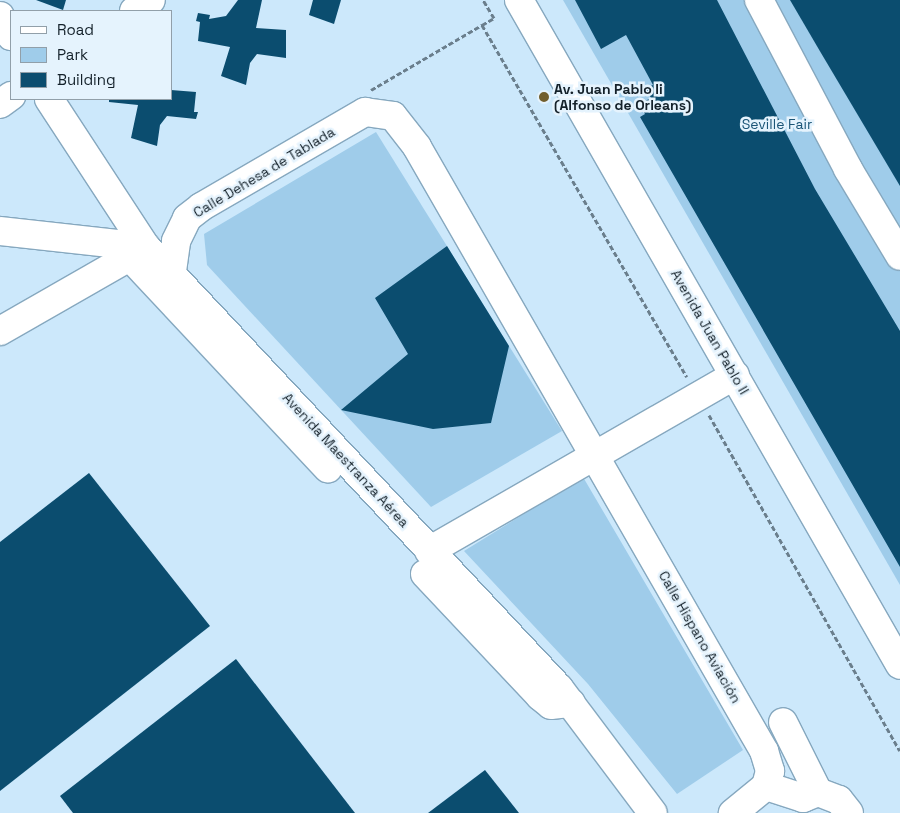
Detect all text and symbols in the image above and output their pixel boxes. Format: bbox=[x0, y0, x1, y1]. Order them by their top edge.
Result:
legend bbox=[10, 10, 172, 100]
text: Road bbox=[57, 20, 94, 39]
text: Park bbox=[57, 45, 88, 64]
text: Building bbox=[57, 70, 116, 89]
place label: Av. Juan Pablo Ii (Alfonso de Orleans) bbox=[554, 81, 691, 114]
marker: Av. Juan Pablo Ii (Alfonso de Orleans) bbox=[538, 91, 550, 103]
park label: Seville Fair bbox=[742, 116, 812, 132]
street label: Calle Dehesa de Tablada bbox=[190, 123, 338, 221]
street label: Avenida Juan Pablo II bbox=[667, 267, 753, 397]
street label: Avenida Maestranza Aérea bbox=[279, 389, 413, 531]
street label: Calle Hispano Aviación bbox=[655, 568, 745, 706]

